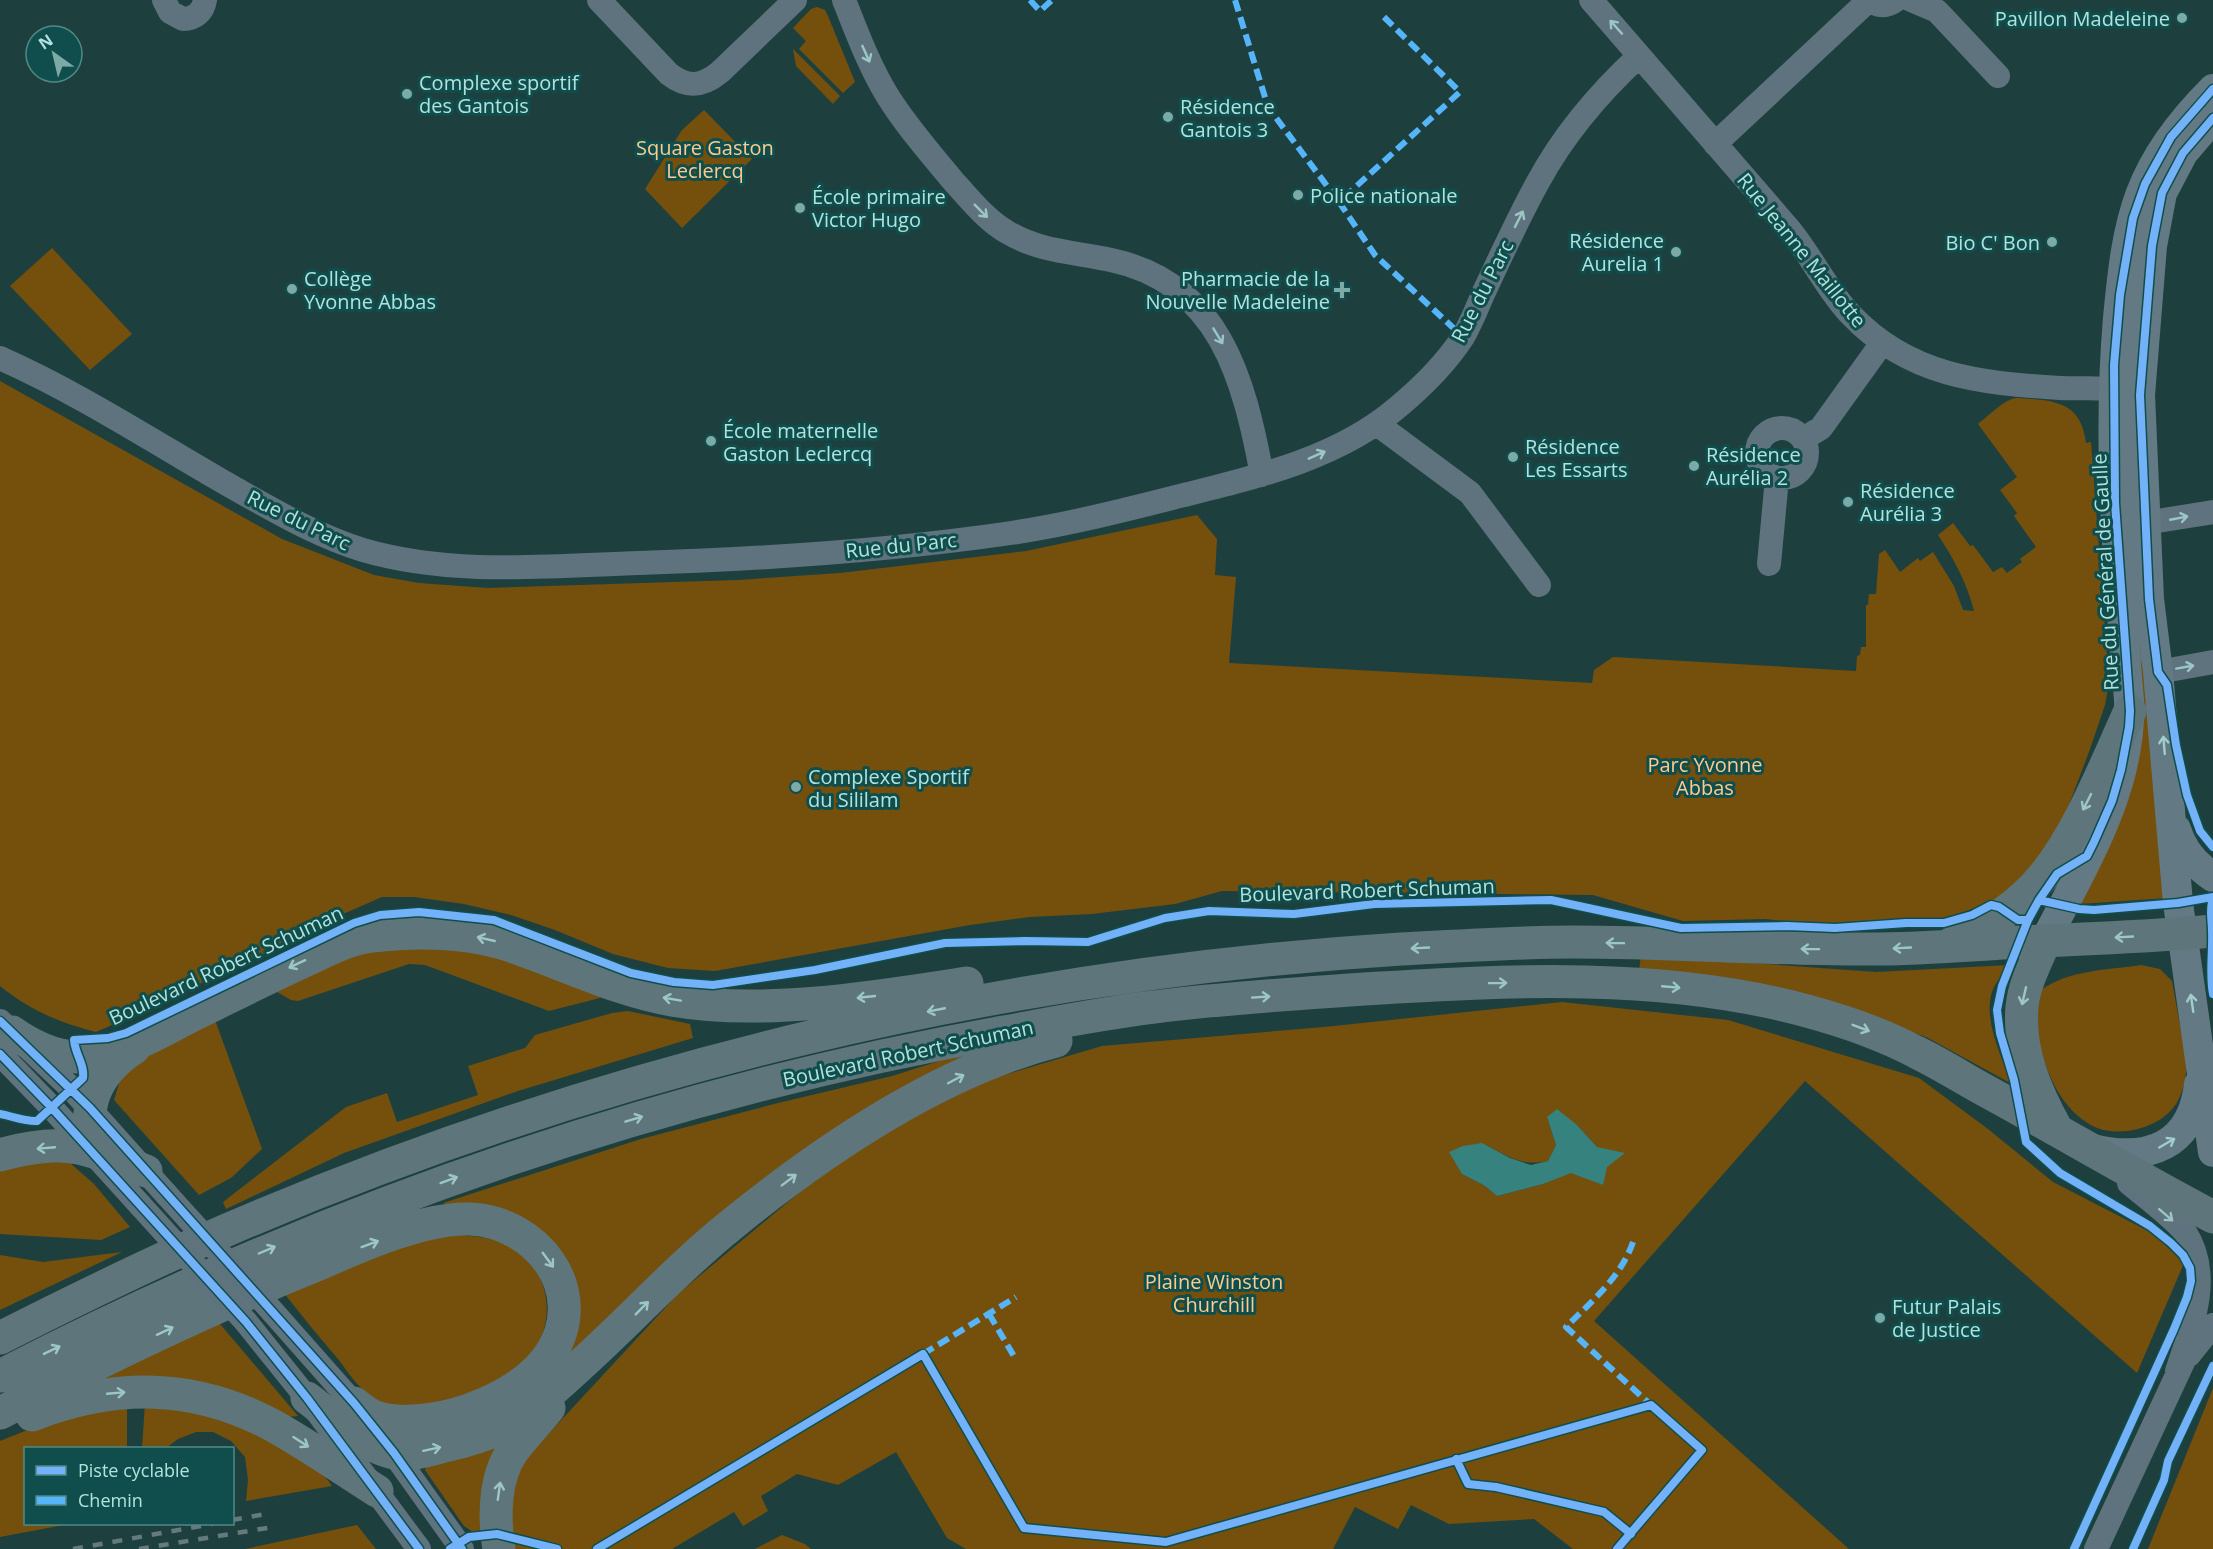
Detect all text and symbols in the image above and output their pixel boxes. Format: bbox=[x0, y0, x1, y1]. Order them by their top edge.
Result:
place label: Pavillon Madeleine bbox=[1995, 5, 2170, 32]
marker: Pavillon Madeleine bbox=[2175, 11, 2189, 25]
one-way arrow bbox=[1609, 20, 1623, 35]
north arrow bbox=[24, 24, 84, 84]
text: N bbox=[34, 29, 57, 54]
one-way arrow bbox=[861, 45, 872, 63]
place label: Complexe sportif des Gantois bbox=[419, 69, 580, 119]
marker: Complexe sportif des Gantois bbox=[400, 87, 414, 101]
place label: Résidence Gantois 3 bbox=[1180, 93, 1275, 143]
marker: Résidence Gantois 3 bbox=[1161, 110, 1175, 124]
park label: Square Gaston Leclercq bbox=[636, 134, 774, 184]
street label: Rue Jeanne Maillotte bbox=[1731, 167, 1873, 333]
place label: Police nationale bbox=[1310, 182, 1457, 209]
place label: École primaire Victor Hugo bbox=[812, 183, 946, 233]
marker: Police nationale bbox=[1291, 188, 1305, 202]
marker: École primaire Victor Hugo bbox=[793, 201, 807, 215]
one-way arrow bbox=[974, 203, 988, 218]
one-way arrow bbox=[1513, 210, 1525, 228]
place label: Résidence Aurelia 1 bbox=[1569, 227, 1664, 277]
place label: Bio C' Bon bbox=[1945, 229, 2040, 256]
street label: Rue du Parc bbox=[1445, 235, 1519, 347]
marker: Bio C' Bon bbox=[2045, 235, 2059, 249]
marker: Résidence Aurelia 1 bbox=[1669, 245, 1683, 259]
place label: Collège Yvonne Abbas bbox=[304, 265, 436, 315]
place label: Pharmacie de la Nouvelle Madeleine bbox=[1146, 265, 1330, 315]
marker: Collège Yvonne Abbas bbox=[285, 282, 299, 296]
marker: Pharmacie de la Nouvelle Madeleine bbox=[1335, 283, 1349, 297]
one-way arrow bbox=[1213, 327, 1225, 344]
place label: École maternelle Gaston Leclercq bbox=[723, 417, 878, 467]
place label: Résidence Les Essarts bbox=[1525, 433, 1628, 483]
marker: École maternelle Gaston Leclercq bbox=[704, 434, 718, 448]
place label: Résidence Aurélia 2 bbox=[1706, 441, 1801, 491]
one-way arrow bbox=[1307, 448, 1325, 460]
marker: Résidence Les Essarts bbox=[1506, 450, 1520, 464]
street label: Rue du Général de Gaulle bbox=[2085, 453, 2125, 691]
marker: Résidence Aurélia 2 bbox=[1687, 459, 1701, 473]
place label: Résidence Aurélia 3 bbox=[1860, 477, 1955, 527]
street label: Rue du Parc bbox=[243, 483, 355, 557]
marker: Résidence Aurélia 3 bbox=[1841, 495, 1855, 509]
one-way arrow bbox=[2169, 512, 2188, 523]
street label: Rue du Parc bbox=[844, 526, 958, 564]
one-way arrow bbox=[2175, 661, 2195, 672]
one-way arrow bbox=[2159, 735, 2170, 755]
park label: Parc Yvonne Abbas bbox=[1647, 751, 1763, 801]
place label: Complexe Sportif du Sililam bbox=[808, 763, 970, 813]
marker: Complexe Sportif du Sililam bbox=[789, 780, 803, 794]
one-way arrow bbox=[2081, 792, 2092, 810]
street label: Boulevard Robert Schuman bbox=[1239, 872, 1495, 908]
street label: Boulevard Robert Schuman bbox=[104, 899, 348, 1031]
one-way arrow bbox=[2114, 931, 2134, 942]
one-way arrow bbox=[477, 933, 496, 945]
one-way arrow bbox=[1606, 937, 1626, 949]
one-way arrow bbox=[1893, 942, 1913, 953]
one-way arrow bbox=[1411, 943, 1431, 954]
one-way arrow bbox=[1800, 943, 1820, 954]
one-way arrow bbox=[289, 959, 307, 970]
one-way arrow bbox=[1487, 977, 1507, 989]
one-way arrow bbox=[1660, 982, 1680, 993]
one-way arrow bbox=[2018, 986, 2030, 1005]
one-way arrow bbox=[856, 991, 876, 1002]
one-way arrow bbox=[1251, 991, 1271, 1002]
one-way arrow bbox=[662, 993, 682, 1004]
one-way arrow bbox=[2187, 994, 2198, 1014]
one-way arrow bbox=[926, 1005, 946, 1016]
street label: Boulevard Robert Schuman bbox=[780, 1013, 1036, 1093]
one-way arrow bbox=[1851, 1024, 1869, 1035]
one-way arrow bbox=[946, 1072, 964, 1084]
one-way arrow bbox=[624, 1113, 643, 1124]
one-way arrow bbox=[2158, 1137, 2175, 1149]
one-way arrow bbox=[36, 1143, 56, 1154]
one-way arrow bbox=[439, 1173, 458, 1184]
one-way arrow bbox=[781, 1174, 797, 1186]
one-way arrow bbox=[2158, 1208, 2174, 1221]
one-way arrow bbox=[360, 1237, 379, 1248]
one-way arrow bbox=[257, 1244, 276, 1255]
one-way arrow bbox=[542, 1252, 555, 1268]
park label: Plaine Winston Churchill bbox=[1145, 1268, 1283, 1318]
place label: Futur Palais de Justice bbox=[1892, 1293, 2001, 1343]
one-way arrow bbox=[635, 1300, 650, 1315]
marker: Futur Palais de Justice bbox=[1873, 1311, 1887, 1325]
one-way arrow bbox=[156, 1325, 174, 1336]
one-way arrow bbox=[43, 1343, 61, 1355]
one-way arrow bbox=[106, 1387, 125, 1398]
one-way arrow bbox=[292, 1437, 309, 1449]
one-way arrow bbox=[422, 1443, 442, 1454]
legend bbox=[24, 1447, 234, 1525]
text: Piste cyclable bbox=[78, 1458, 190, 1482]
one-way arrow bbox=[494, 1481, 505, 1501]
text: Chemin bbox=[78, 1488, 143, 1512]

